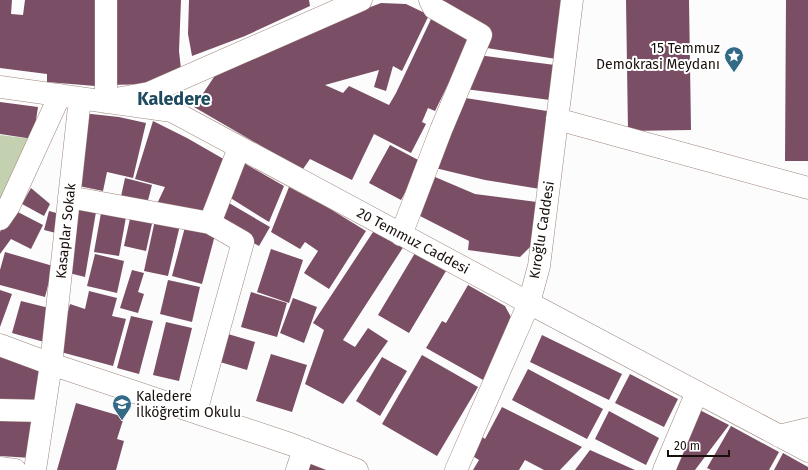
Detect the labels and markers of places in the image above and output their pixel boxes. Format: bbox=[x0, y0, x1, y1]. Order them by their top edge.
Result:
place label: 15 Temmuz Demokrasi Meydanı bbox=[596, 40, 720, 73]
place icon: 15 Temmuz Demokrasi Meydanı bbox=[723, 45, 745, 73]
place label: Kaledere İlköğretim Okulu bbox=[136, 388, 241, 421]
school or university icon: Kaledere İlköğretim Okulu bbox=[111, 393, 133, 421]

